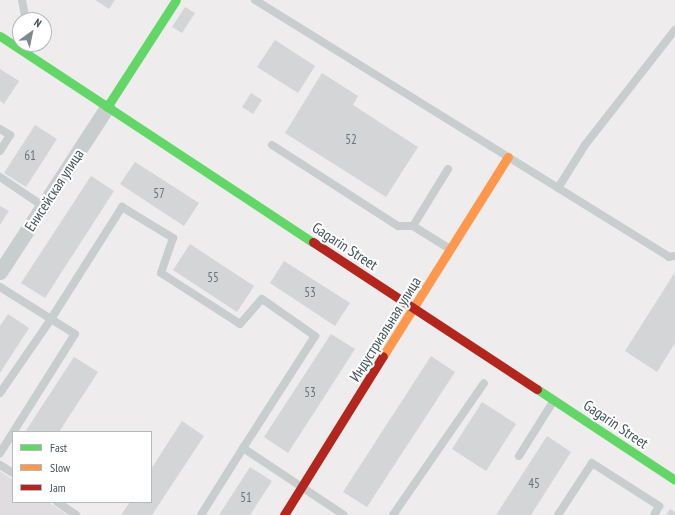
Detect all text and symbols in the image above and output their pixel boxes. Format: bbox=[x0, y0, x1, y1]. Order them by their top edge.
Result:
north arrow bbox=[12, 12, 52, 52]
text: N bbox=[32, 15, 44, 30]
house number: 52 bbox=[345, 132, 357, 148]
street label: Енисейская улица bbox=[21, 146, 87, 234]
house number: 61 bbox=[24, 148, 36, 164]
house number: 57 bbox=[153, 186, 165, 202]
street label: Gagarin Street bbox=[309, 218, 381, 274]
house number: 55 bbox=[207, 270, 219, 286]
street label: Индустриальная улица bbox=[346, 273, 424, 385]
house number: 53 bbox=[304, 285, 316, 301]
house number: 53 bbox=[304, 385, 316, 401]
street label: Gagarin Street bbox=[580, 396, 652, 452]
legend bbox=[12, 431, 152, 503]
text: Fast bbox=[50, 440, 67, 455]
text: Slow bbox=[50, 460, 70, 475]
house number: 45 bbox=[528, 476, 540, 492]
text: Jam bbox=[50, 480, 66, 495]
house number: 51 bbox=[240, 490, 252, 506]

